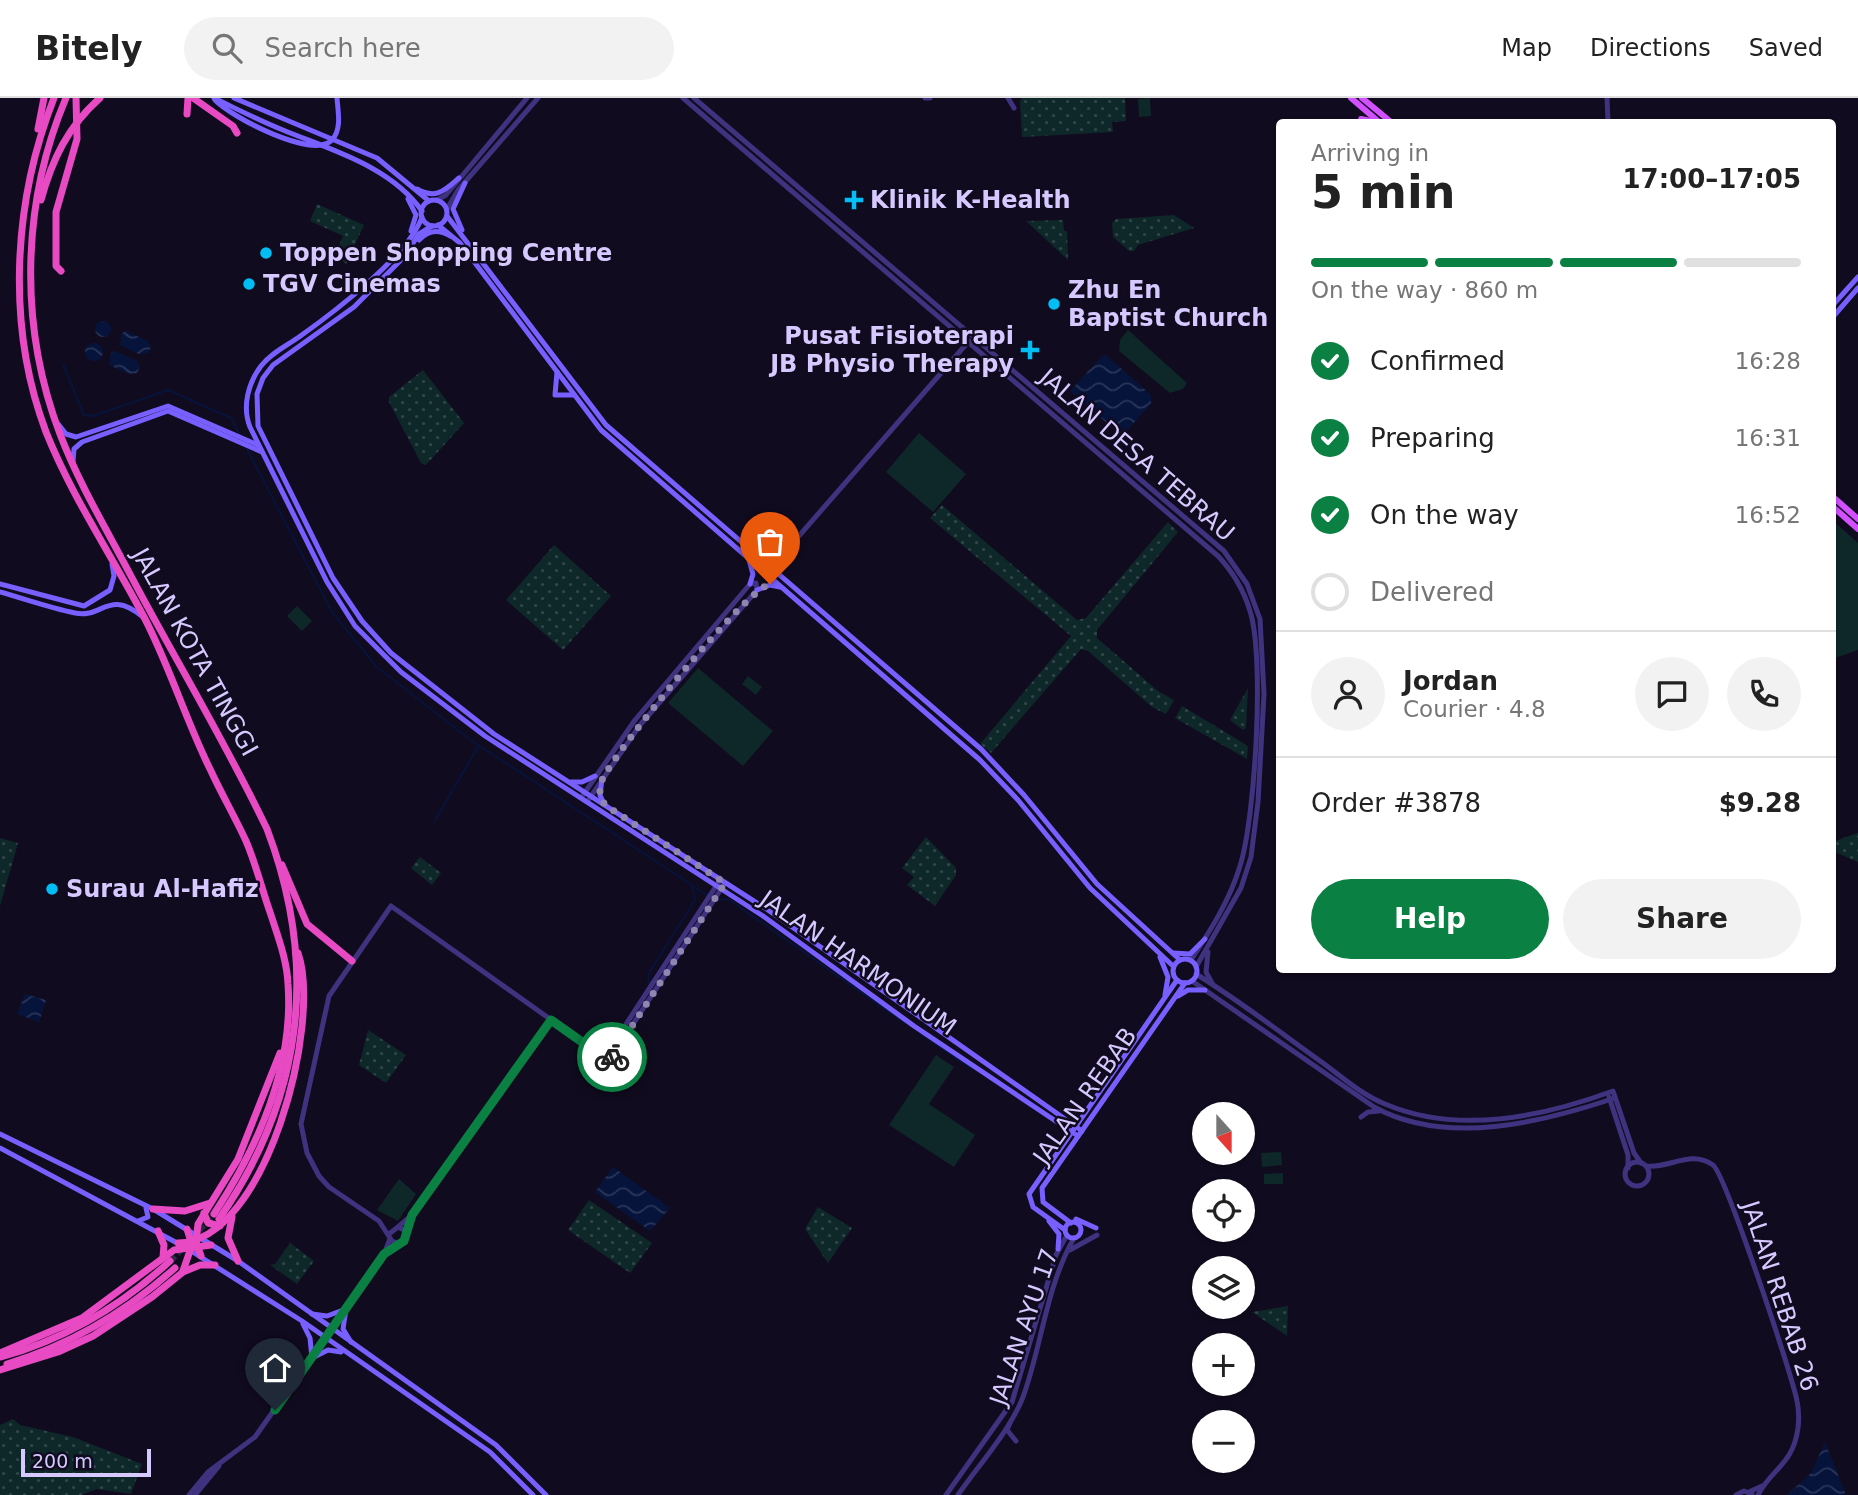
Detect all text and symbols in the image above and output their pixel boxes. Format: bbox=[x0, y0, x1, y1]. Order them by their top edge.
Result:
search box bbox=[184, 17, 674, 80]
text: Bitely bbox=[35, 29, 142, 68]
icon: search bbox=[208, 29, 246, 67]
text: Search here bbox=[264, 33, 421, 63]
text: Map bbox=[1501, 34, 1552, 62]
text: Directions bbox=[1590, 34, 1711, 62]
text: Saved bbox=[1749, 34, 1823, 62]
text: Arriving in bbox=[1311, 140, 1429, 166]
text: 17:00–17:05 bbox=[1622, 164, 1801, 194]
text: 5 min bbox=[1311, 165, 1455, 219]
place label: Klinik K-Health bbox=[870, 186, 1071, 214]
marker: Klinik K-Health bbox=[844, 190, 864, 210]
place label: Toppen Shopping Centre bbox=[280, 239, 612, 267]
marker: Toppen Shopping Centre bbox=[258, 245, 274, 261]
place label: TGV Cinemas bbox=[263, 270, 441, 298]
marker: TGV Cinemas bbox=[241, 276, 257, 292]
place label: Zhu En Baptist Church bbox=[1068, 276, 1268, 332]
text: On the way · 860 m bbox=[1311, 277, 1538, 303]
marker: Zhu En Baptist Church bbox=[1046, 296, 1062, 312]
place label: Pusat Fisioterapi JB Physio Therapy bbox=[768, 322, 1014, 378]
marker: Pusat Fisioterapi JB Physio Therapy bbox=[1020, 340, 1040, 360]
icon: check bbox=[1311, 342, 1349, 380]
text: Confirmed bbox=[1370, 346, 1505, 376]
text: 16:28 bbox=[1735, 348, 1801, 374]
street label: JALAN DESA TEBRAU bbox=[1033, 362, 1240, 547]
icon: check bbox=[1311, 419, 1349, 457]
text: Preparing bbox=[1370, 423, 1495, 453]
text: 16:31 bbox=[1735, 425, 1801, 451]
icon: check bbox=[1311, 496, 1349, 534]
text: On the way bbox=[1370, 500, 1519, 530]
text: 16:52 bbox=[1735, 502, 1801, 528]
pin bbox=[740, 512, 800, 584]
icon: bag bbox=[751, 523, 789, 561]
street label: JALAN KOTA TINGGI bbox=[125, 542, 264, 761]
text: Delivered bbox=[1370, 577, 1494, 607]
button: person bbox=[1311, 657, 1385, 731]
button: chat bbox=[1635, 657, 1709, 731]
button: phone bbox=[1727, 657, 1801, 731]
text: Jordan bbox=[1403, 666, 1498, 696]
text: Courier · 4.8 bbox=[1403, 696, 1546, 722]
text: Order #3878 bbox=[1311, 788, 1481, 818]
text: $9.28 bbox=[1719, 788, 1801, 818]
place label: Surau Al-Hafiz bbox=[66, 875, 259, 903]
button: Help bbox=[1311, 879, 1549, 959]
button: Share bbox=[1563, 879, 1801, 959]
marker: Surau Al-Hafiz bbox=[44, 881, 60, 897]
street label: JALAN HARMONIUM bbox=[753, 884, 961, 1041]
courier bbox=[577, 1022, 647, 1092]
street label: JALAN REBAB bbox=[1026, 1022, 1142, 1171]
icon: bike bbox=[593, 1038, 631, 1076]
north arrow bbox=[1192, 1102, 1255, 1166]
map controls bbox=[1192, 1102, 1255, 1473]
button: locate bbox=[1192, 1179, 1255, 1242]
street label: JALAN REBAB 26 bbox=[1735, 1195, 1824, 1395]
street label: JALAN AYU 17 bbox=[983, 1245, 1064, 1411]
button: layers bbox=[1192, 1256, 1255, 1319]
button: + bbox=[1192, 1333, 1255, 1396]
pin bbox=[245, 1338, 305, 1410]
icon: home bbox=[256, 1349, 294, 1387]
button: − bbox=[1192, 1410, 1255, 1473]
scale bar bbox=[21, 1446, 150, 1478]
text: 200 m bbox=[32, 1450, 93, 1472]

